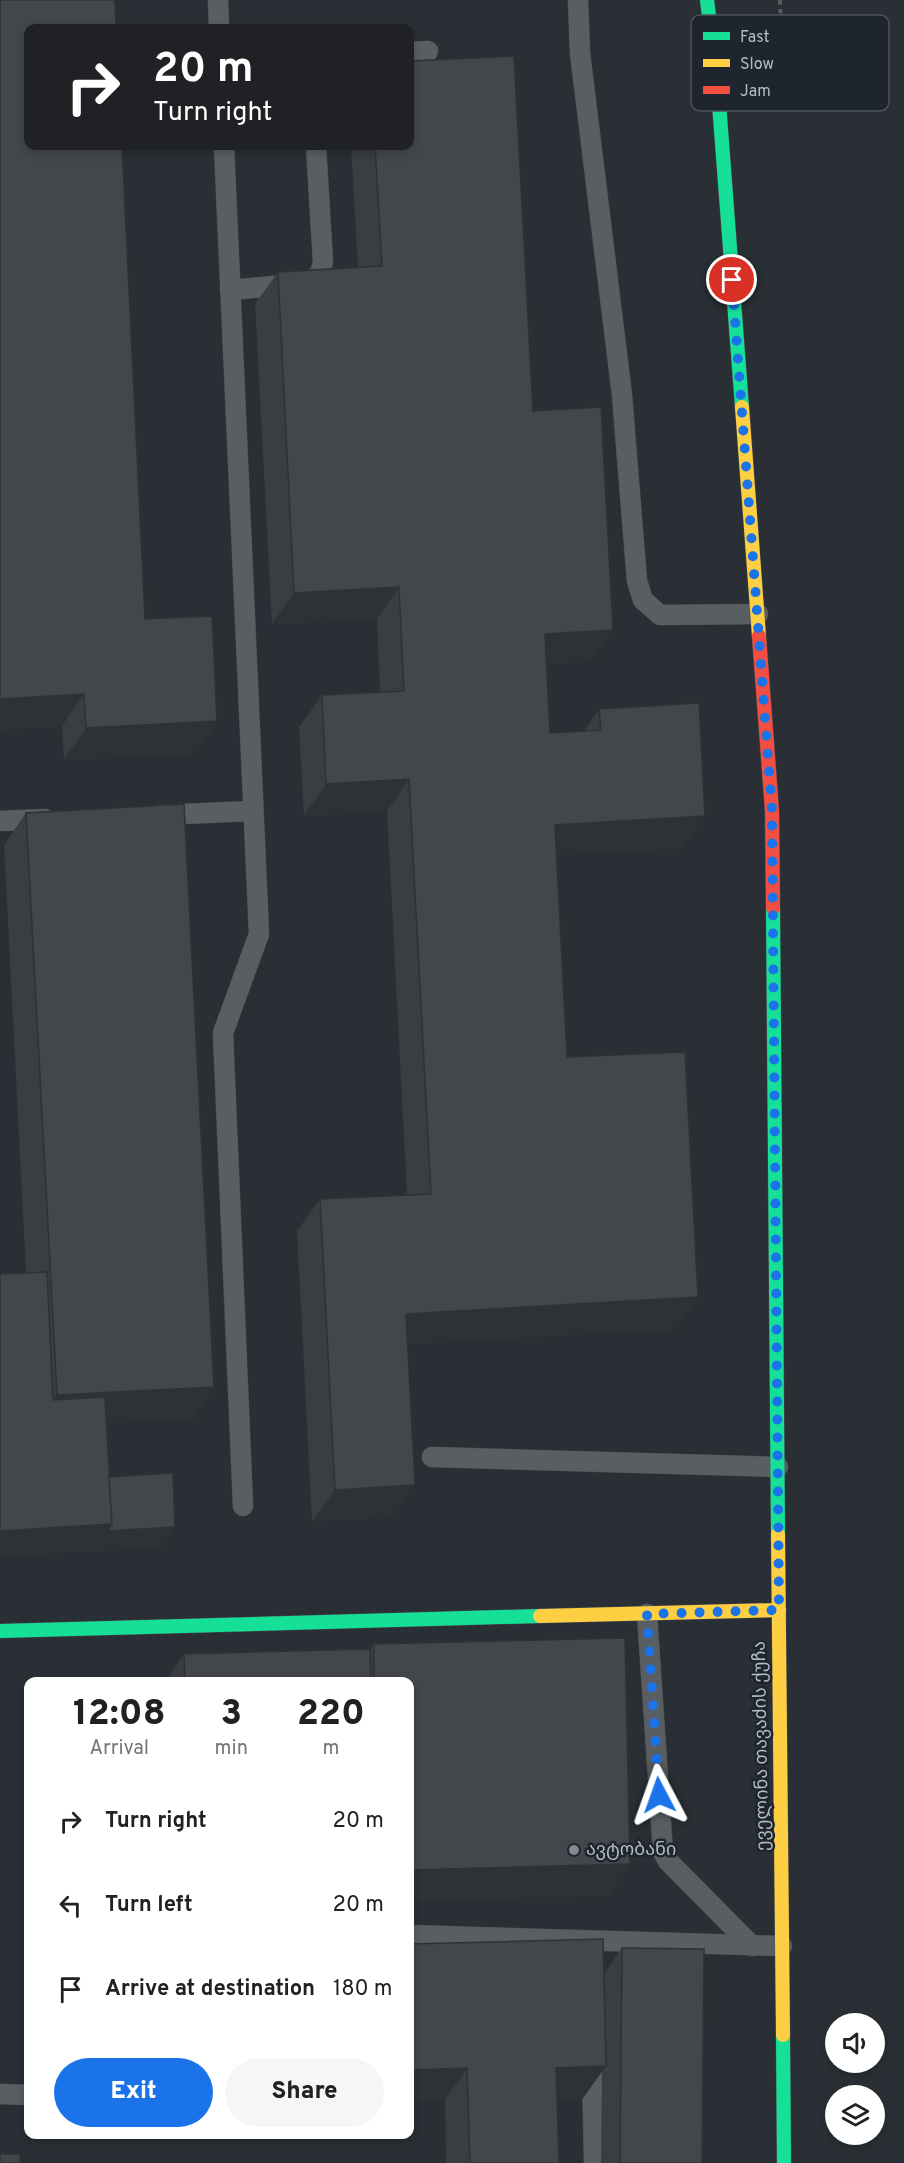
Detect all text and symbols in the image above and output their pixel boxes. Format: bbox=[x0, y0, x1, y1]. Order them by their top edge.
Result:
legend bbox=[691, 15, 889, 111]
text: Fast bbox=[740, 28, 770, 48]
text: 20 m bbox=[153, 44, 254, 97]
icon: right bbox=[54, 48, 132, 126]
text: Slow bbox=[740, 55, 774, 75]
text: Jam bbox=[740, 82, 771, 102]
text: Turn right bbox=[153, 96, 272, 130]
pin bbox=[706, 254, 757, 305]
icon: arrive bbox=[715, 263, 748, 296]
street label: ეველინა თავაძის ქუჩა bbox=[749, 1641, 775, 1851]
text: 12:08 bbox=[73, 1692, 166, 1738]
text: 3 bbox=[220, 1692, 242, 1738]
text: 220 bbox=[297, 1692, 365, 1738]
text: Arrival bbox=[89, 1736, 149, 1762]
text: min bbox=[215, 1736, 248, 1762]
text: m bbox=[322, 1736, 339, 1762]
position arrow bbox=[627, 1763, 691, 1827]
icon: right bbox=[54, 1805, 87, 1838]
text: Turn right bbox=[105, 1808, 207, 1835]
text: 20 m bbox=[333, 1808, 384, 1835]
place label: ავტობანი bbox=[586, 1839, 676, 1862]
marker: ავტობანი bbox=[567, 1843, 581, 1857]
icon: left bbox=[54, 1889, 87, 1922]
text: Turn left bbox=[105, 1892, 193, 1919]
text: 20 m bbox=[333, 1892, 384, 1919]
icon: arrive bbox=[54, 1973, 87, 2006]
text: Arrive at destination bbox=[105, 1976, 315, 2003]
text: 180 m bbox=[333, 1976, 392, 2003]
map controls bbox=[825, 2013, 885, 2145]
button: sound bbox=[825, 2013, 885, 2073]
button: Exit bbox=[54, 2058, 213, 2127]
button: Share bbox=[225, 2058, 384, 2127]
button: layers bbox=[825, 2085, 885, 2145]

